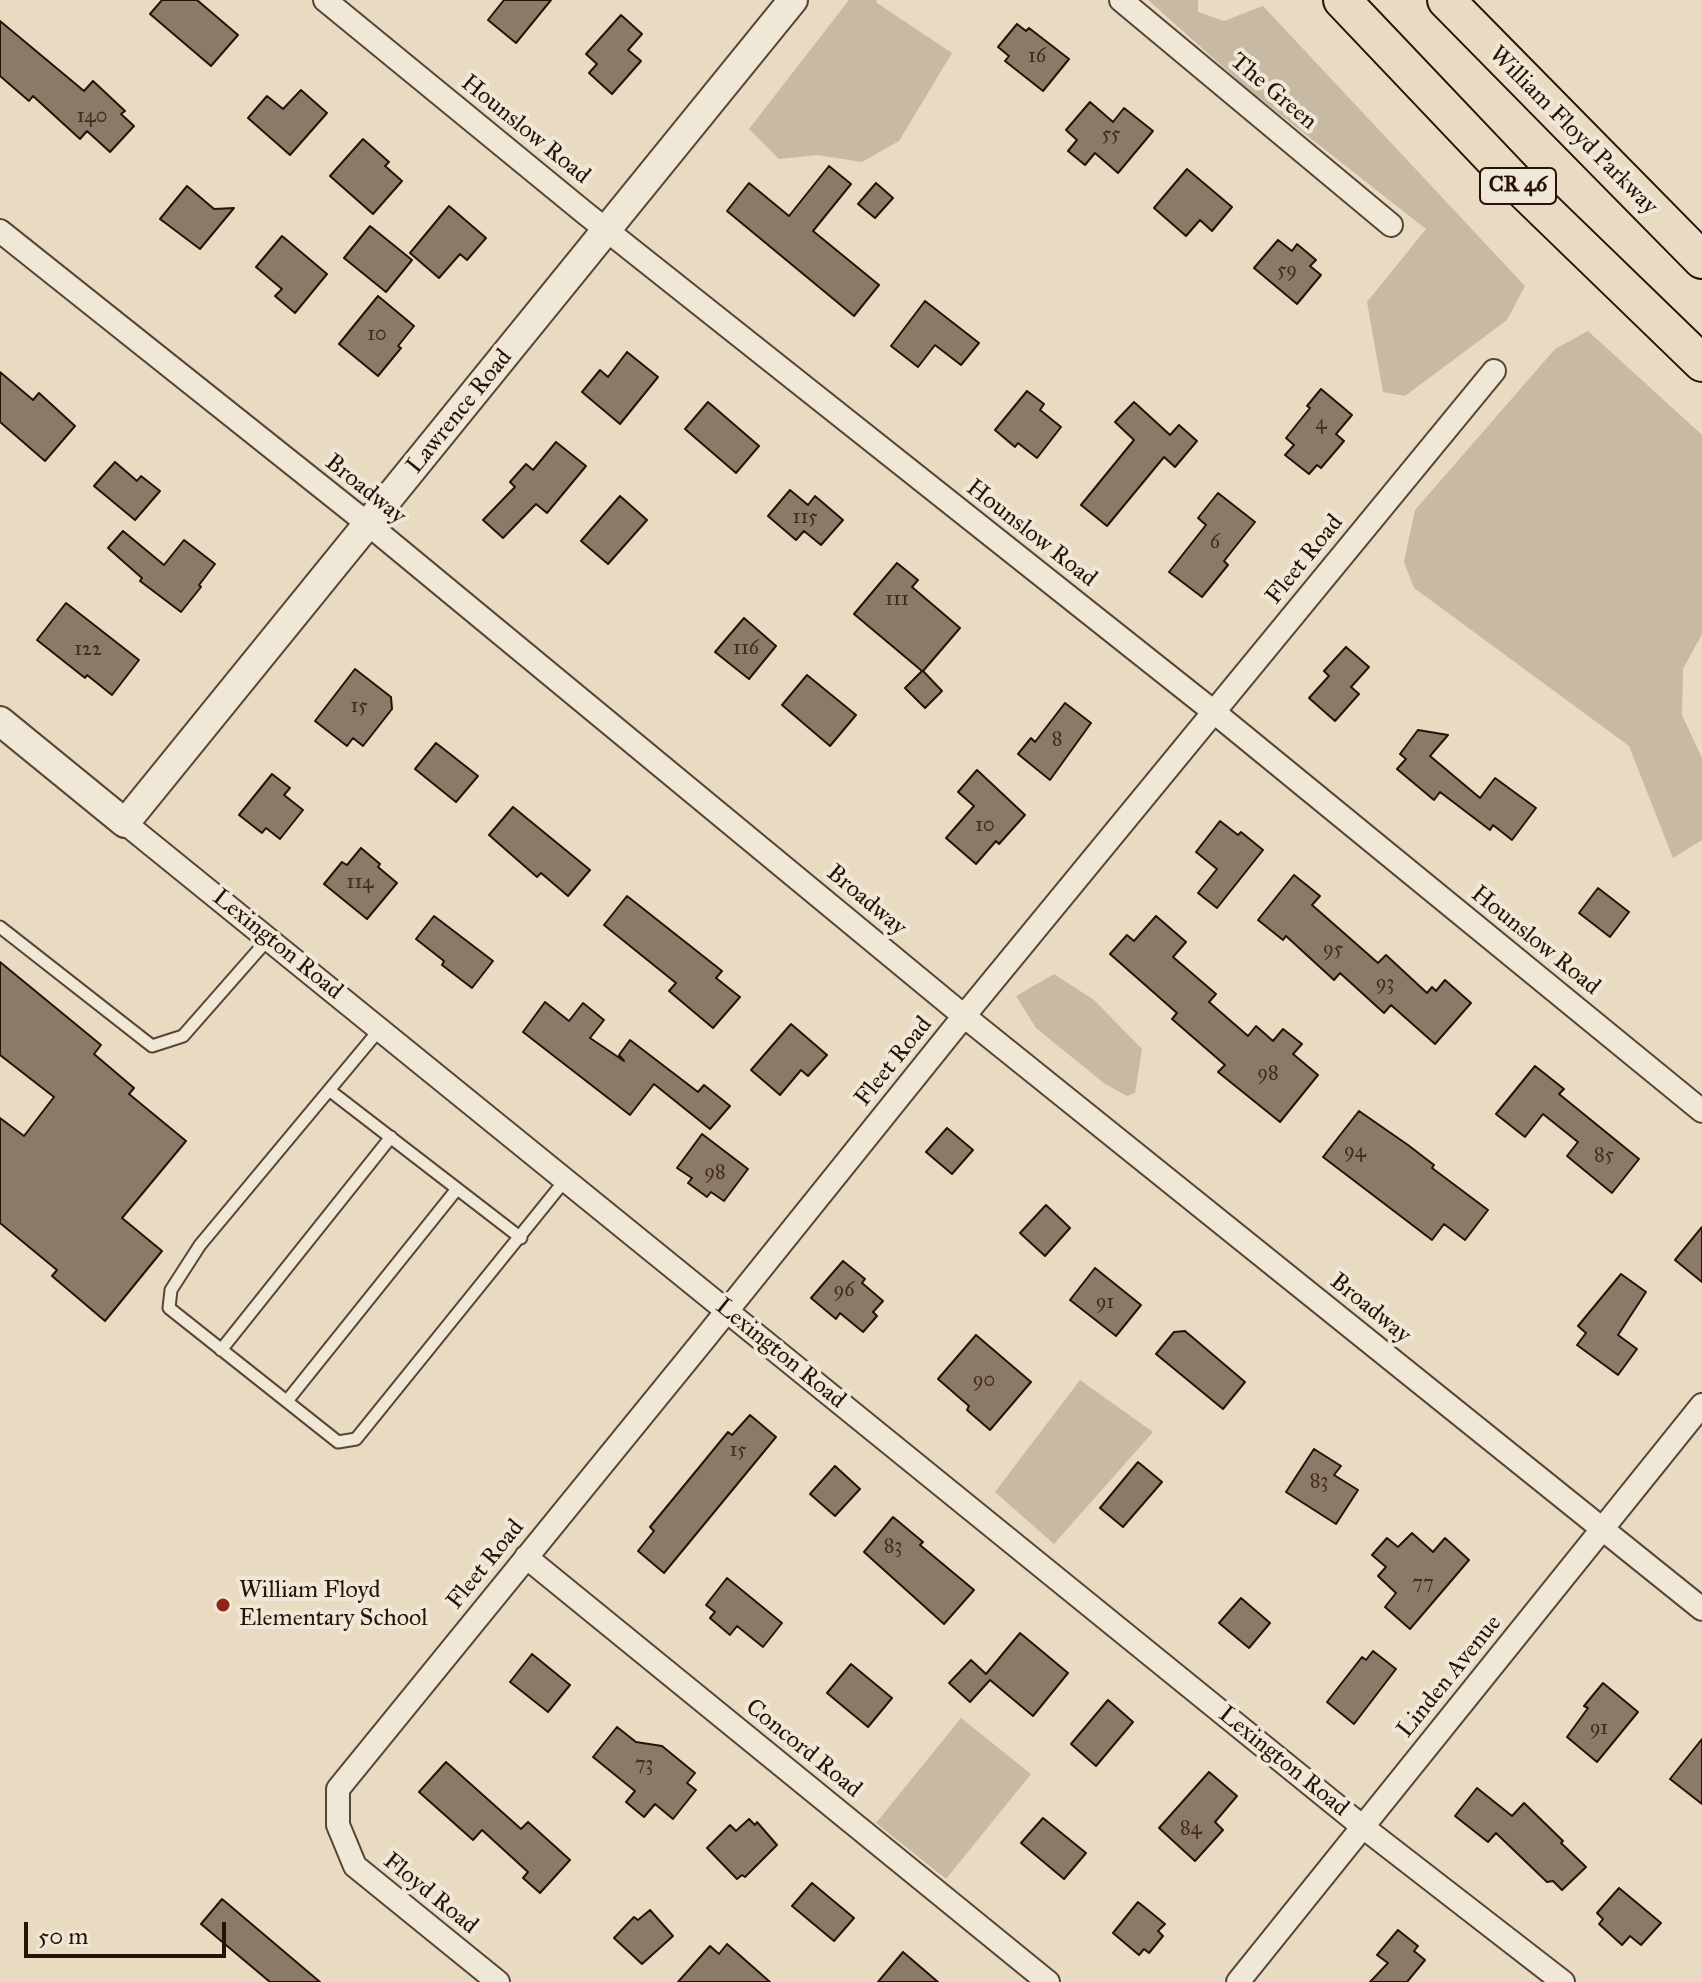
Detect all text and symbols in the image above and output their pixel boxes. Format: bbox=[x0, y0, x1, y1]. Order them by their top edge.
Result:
street label: William Floyd Parkway bbox=[1483, 41, 1663, 221]
house number: 16 bbox=[1028, 45, 1046, 69]
street label: The Green bbox=[1224, 47, 1322, 137]
street label: Hounslow Road bbox=[455, 69, 595, 191]
house number: 140 bbox=[77, 105, 107, 129]
house number: 55 bbox=[1102, 123, 1120, 147]
road number: CR 46 bbox=[1480, 168, 1556, 204]
house number: 59 bbox=[1277, 259, 1297, 283]
house number: 10 bbox=[367, 323, 387, 347]
street label: Lawrence Road bbox=[401, 344, 519, 480]
house number: 4 bbox=[1315, 412, 1327, 436]
street label: Broadway bbox=[319, 449, 411, 531]
street label: Hounslow Road bbox=[960, 474, 1102, 594]
house number: 115 bbox=[793, 506, 817, 530]
street label: Fleet Road bbox=[1260, 509, 1350, 611]
house number: 6 bbox=[1210, 531, 1220, 555]
house number: 111 bbox=[885, 588, 909, 612]
house number: 116 bbox=[733, 637, 759, 661]
house number: 122 bbox=[74, 638, 102, 662]
house number: 15 bbox=[350, 695, 368, 719]
house number: 8 bbox=[1052, 728, 1062, 752]
house number: 10 bbox=[975, 814, 995, 838]
street label: Broadway bbox=[820, 859, 912, 943]
house number: 114 bbox=[347, 871, 373, 895]
street label: Hounslow Road bbox=[1465, 880, 1605, 1002]
street label: Lexington Road bbox=[206, 884, 348, 1006]
house number: 95 bbox=[1323, 938, 1343, 962]
house number: 93 bbox=[1376, 972, 1394, 996]
street label: Fleet Road bbox=[849, 1011, 939, 1113]
house number: 98 bbox=[1257, 1062, 1279, 1086]
house number: 94 bbox=[1344, 1140, 1366, 1164]
house number: 85 bbox=[1594, 1144, 1614, 1168]
house number: 98 bbox=[704, 1161, 726, 1185]
street label: Broadway bbox=[1324, 1268, 1416, 1350]
house number: 96 bbox=[834, 1279, 854, 1303]
house number: 91 bbox=[1096, 1291, 1114, 1315]
street label: Lexington Road bbox=[709, 1293, 851, 1415]
house number: 90 bbox=[973, 1369, 995, 1393]
house number: 15 bbox=[729, 1439, 747, 1463]
house number: 83 bbox=[1310, 1470, 1328, 1494]
street label: Fleet Road bbox=[441, 1514, 531, 1616]
house number: 83 bbox=[884, 1535, 902, 1559]
house number: 77 bbox=[1412, 1572, 1434, 1596]
place label: William Floyd Elementary School bbox=[239, 1577, 428, 1633]
marker: William Floyd Elementary School bbox=[214, 1596, 232, 1614]
street label: Linden Avenue bbox=[1392, 1610, 1508, 1744]
street label: Concord Road bbox=[739, 1693, 867, 1805]
street label: Lexington Road bbox=[1212, 1701, 1354, 1823]
house number: 91 bbox=[1590, 1717, 1608, 1741]
house number: 73 bbox=[635, 1753, 653, 1777]
house number: 84 bbox=[1180, 1817, 1202, 1841]
street label: Floyd Road bbox=[377, 1847, 483, 1941]
scale bar bbox=[28, 1906, 230, 1956]
text: 50 m bbox=[38, 1921, 88, 1951]

